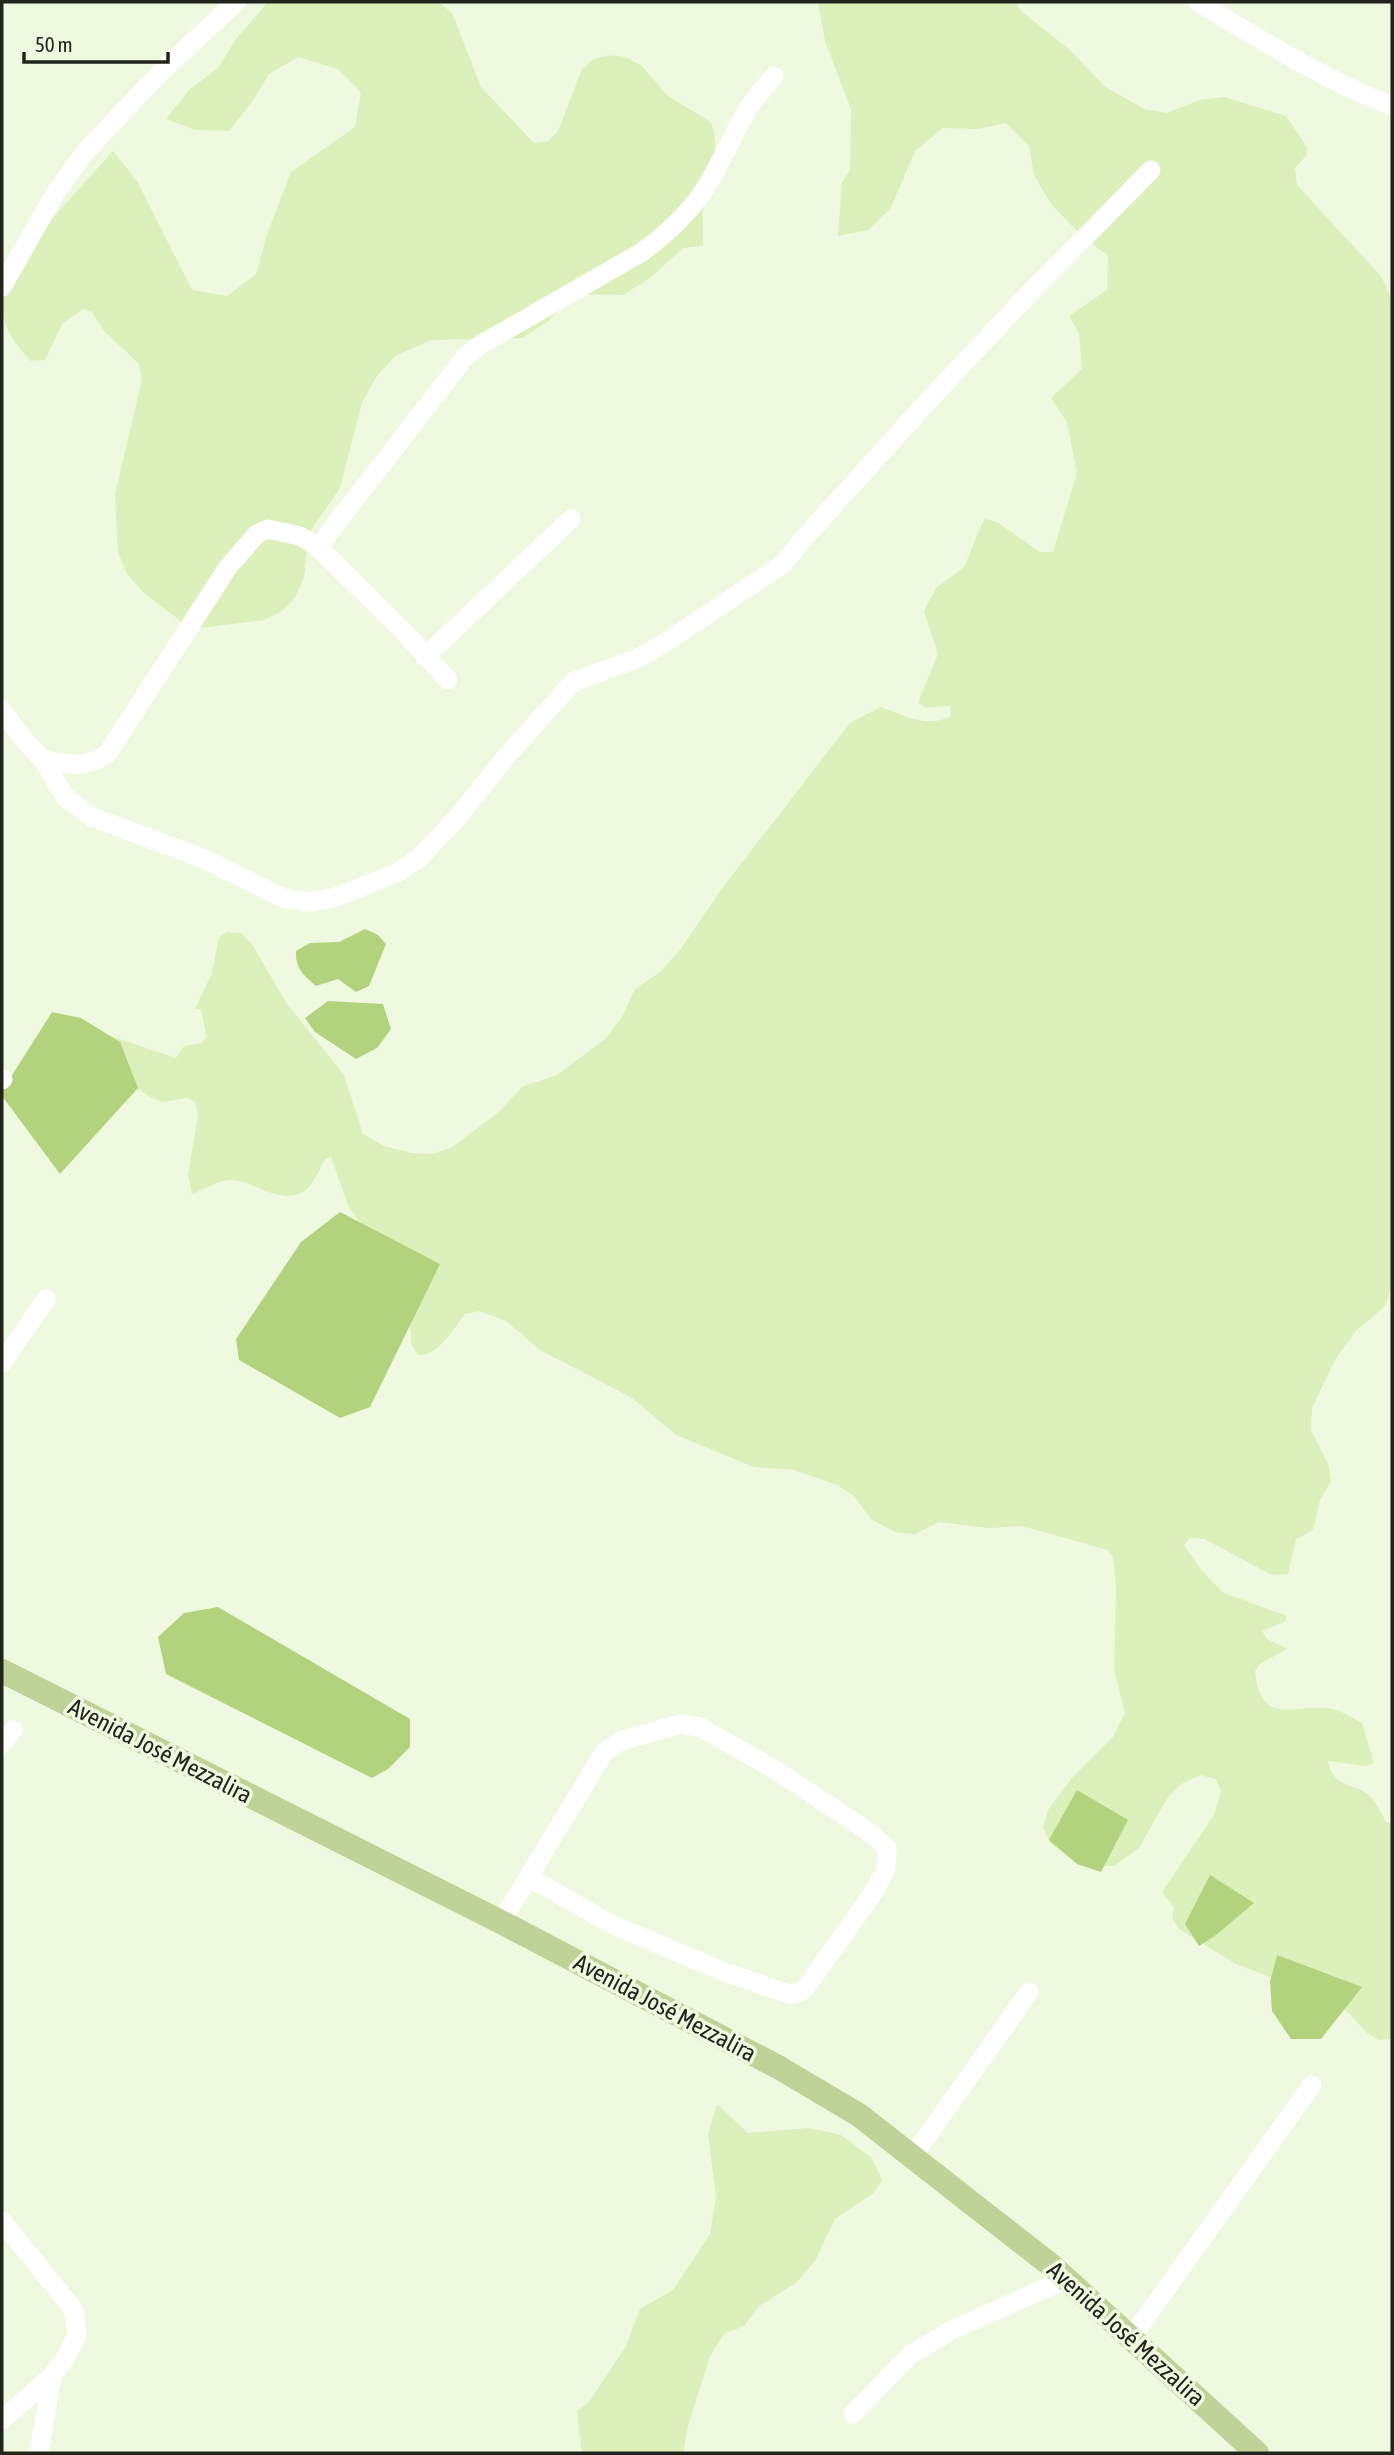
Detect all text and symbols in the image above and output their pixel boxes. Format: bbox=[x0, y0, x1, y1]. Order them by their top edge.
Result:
scale bar bbox=[24, 21, 168, 65]
text: 50 m bbox=[35, 32, 73, 56]
street label: Avenida José Mezzalira bbox=[64, 1693, 256, 1808]
street label: Avenida José Mezzalira bbox=[570, 1948, 761, 2067]
street label: Avenida José Mezzalira bbox=[1042, 2256, 1210, 2411]

